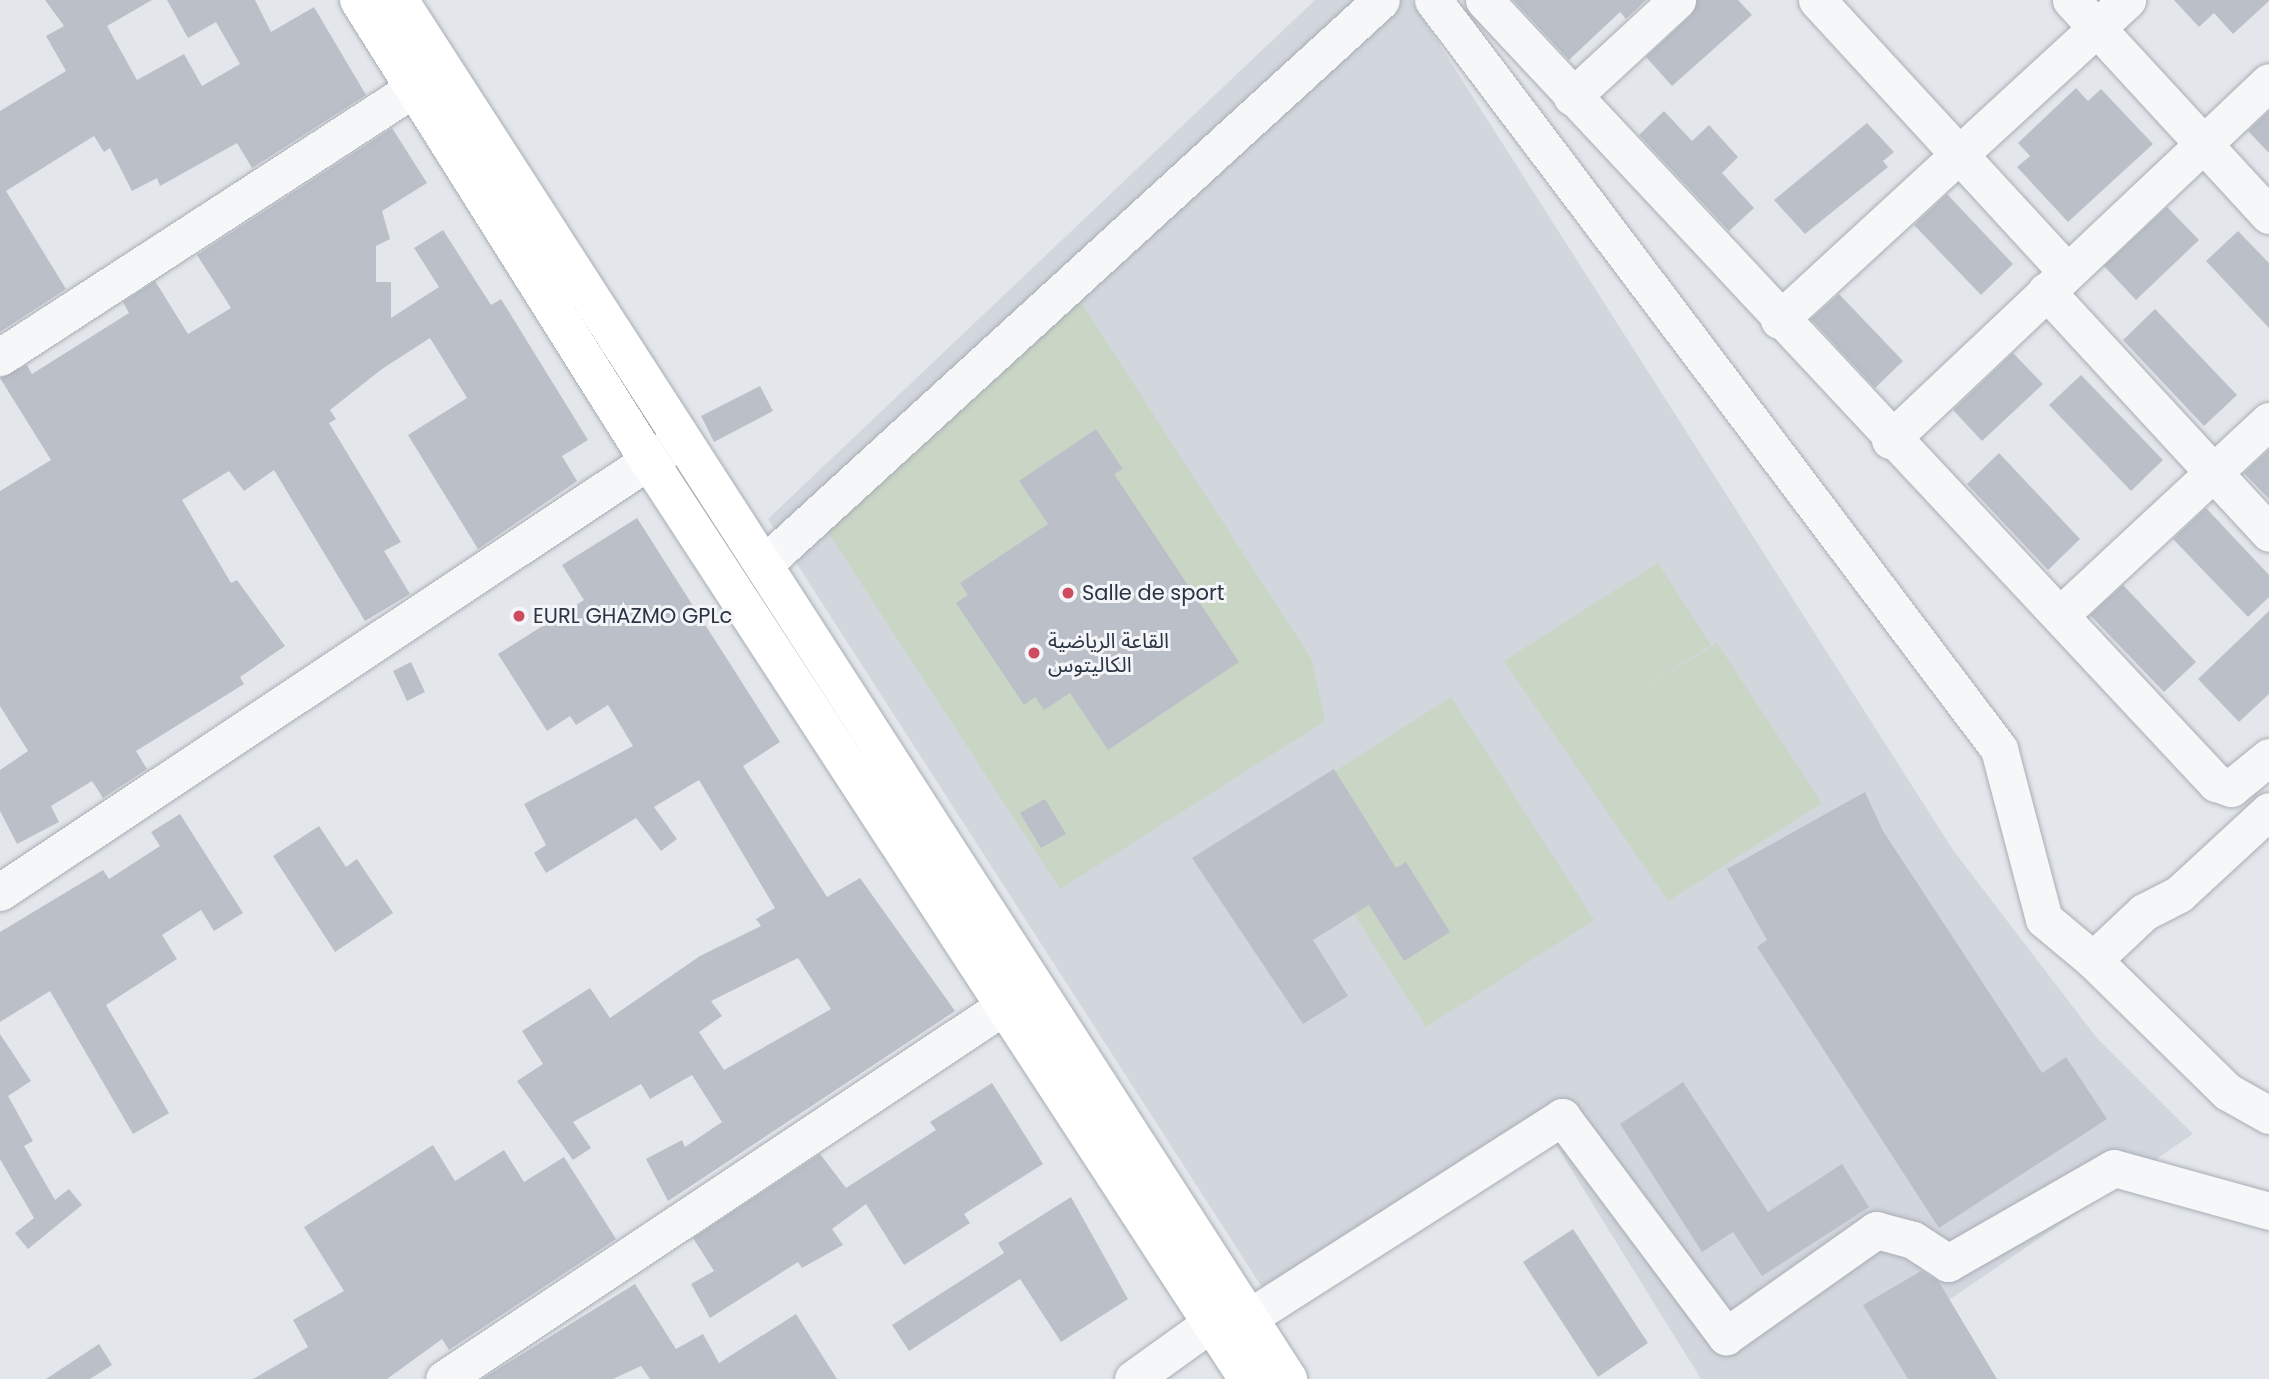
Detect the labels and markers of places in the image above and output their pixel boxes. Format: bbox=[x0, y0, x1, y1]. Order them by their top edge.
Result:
place label: Salle de sport bbox=[1082, 580, 1224, 606]
marker: Salle de sport bbox=[1060, 585, 1076, 601]
place label: EURL GHAZMO GPLc bbox=[533, 603, 732, 629]
marker: EURL GHAZMO GPLc bbox=[511, 608, 527, 624]
place label: القاعة الرياضية الكاليتوس bbox=[1048, 628, 1169, 678]
marker: القاعة الرياضية الكاليتوس bbox=[1026, 645, 1042, 661]

